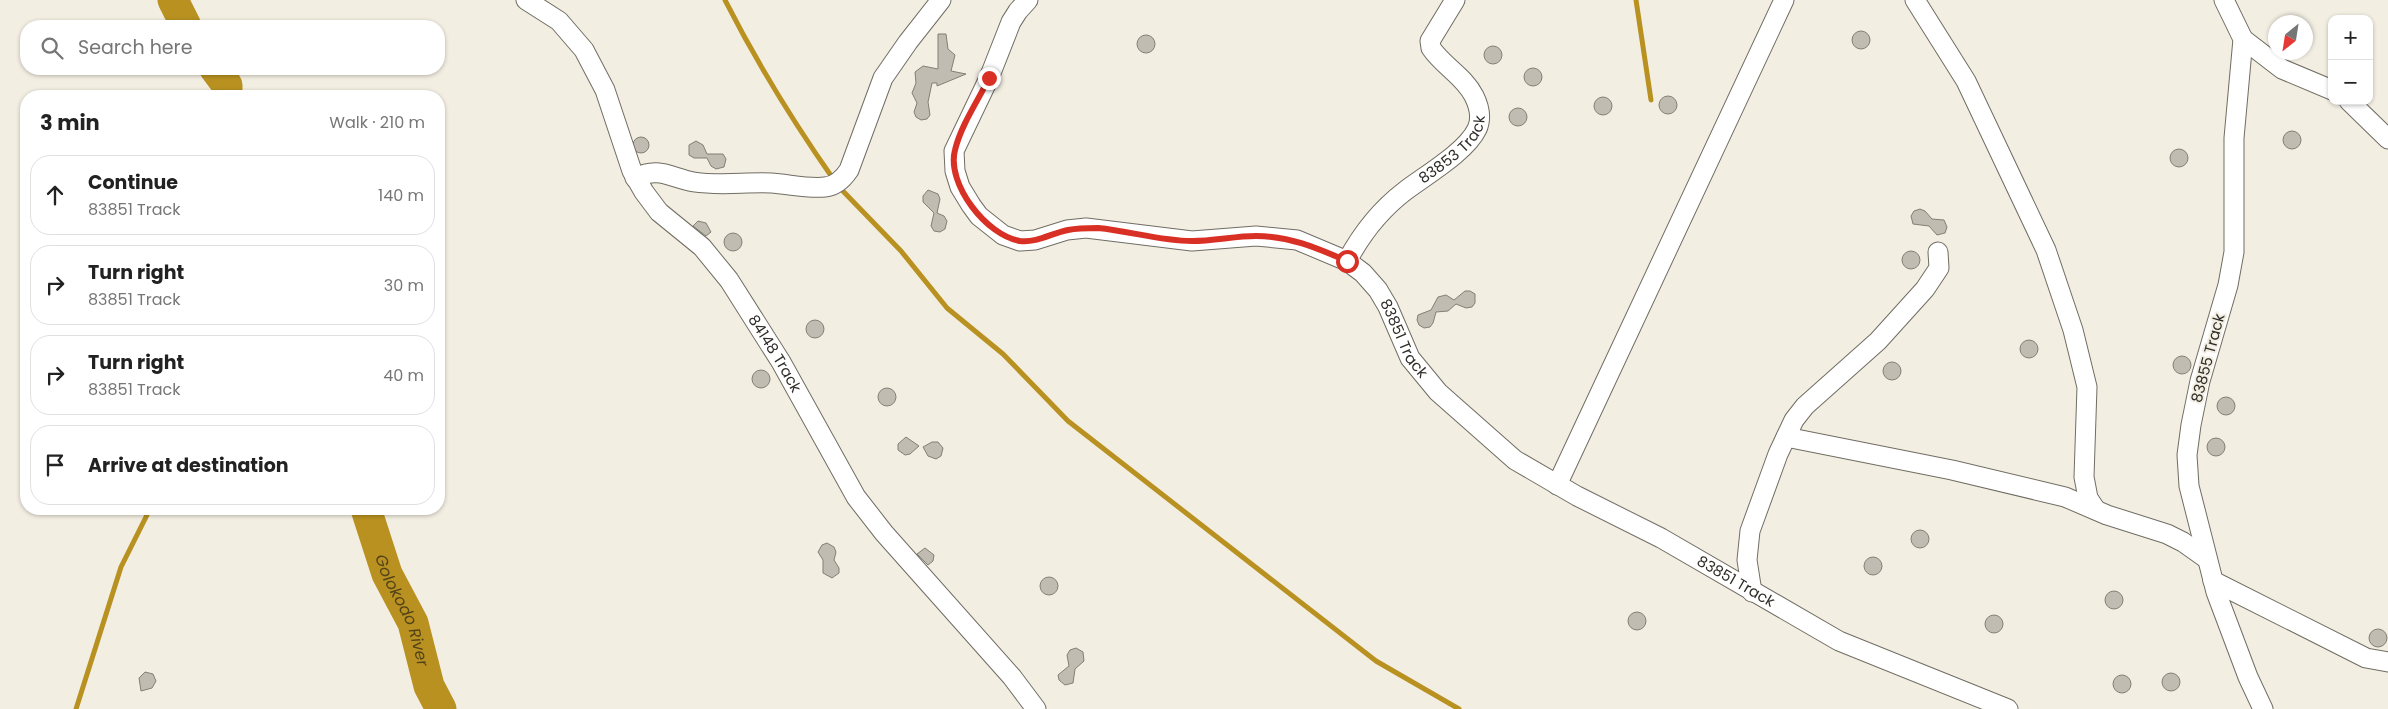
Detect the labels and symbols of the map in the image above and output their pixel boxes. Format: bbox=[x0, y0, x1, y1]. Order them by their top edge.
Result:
north arrow bbox=[2268, 15, 2313, 60]
route end bbox=[978, 67, 1001, 90]
street label: 83853 Track bbox=[1414, 114, 1490, 188]
route start bbox=[1336, 250, 1359, 273]
street label: 83851 Track bbox=[1375, 295, 1433, 382]
street label: 84148 Track bbox=[744, 310, 807, 396]
street label: 83855 Track bbox=[2186, 311, 2230, 405]
street label: 83851 Track bbox=[1693, 550, 1779, 612]
water label: Golokodo River bbox=[369, 551, 435, 670]

